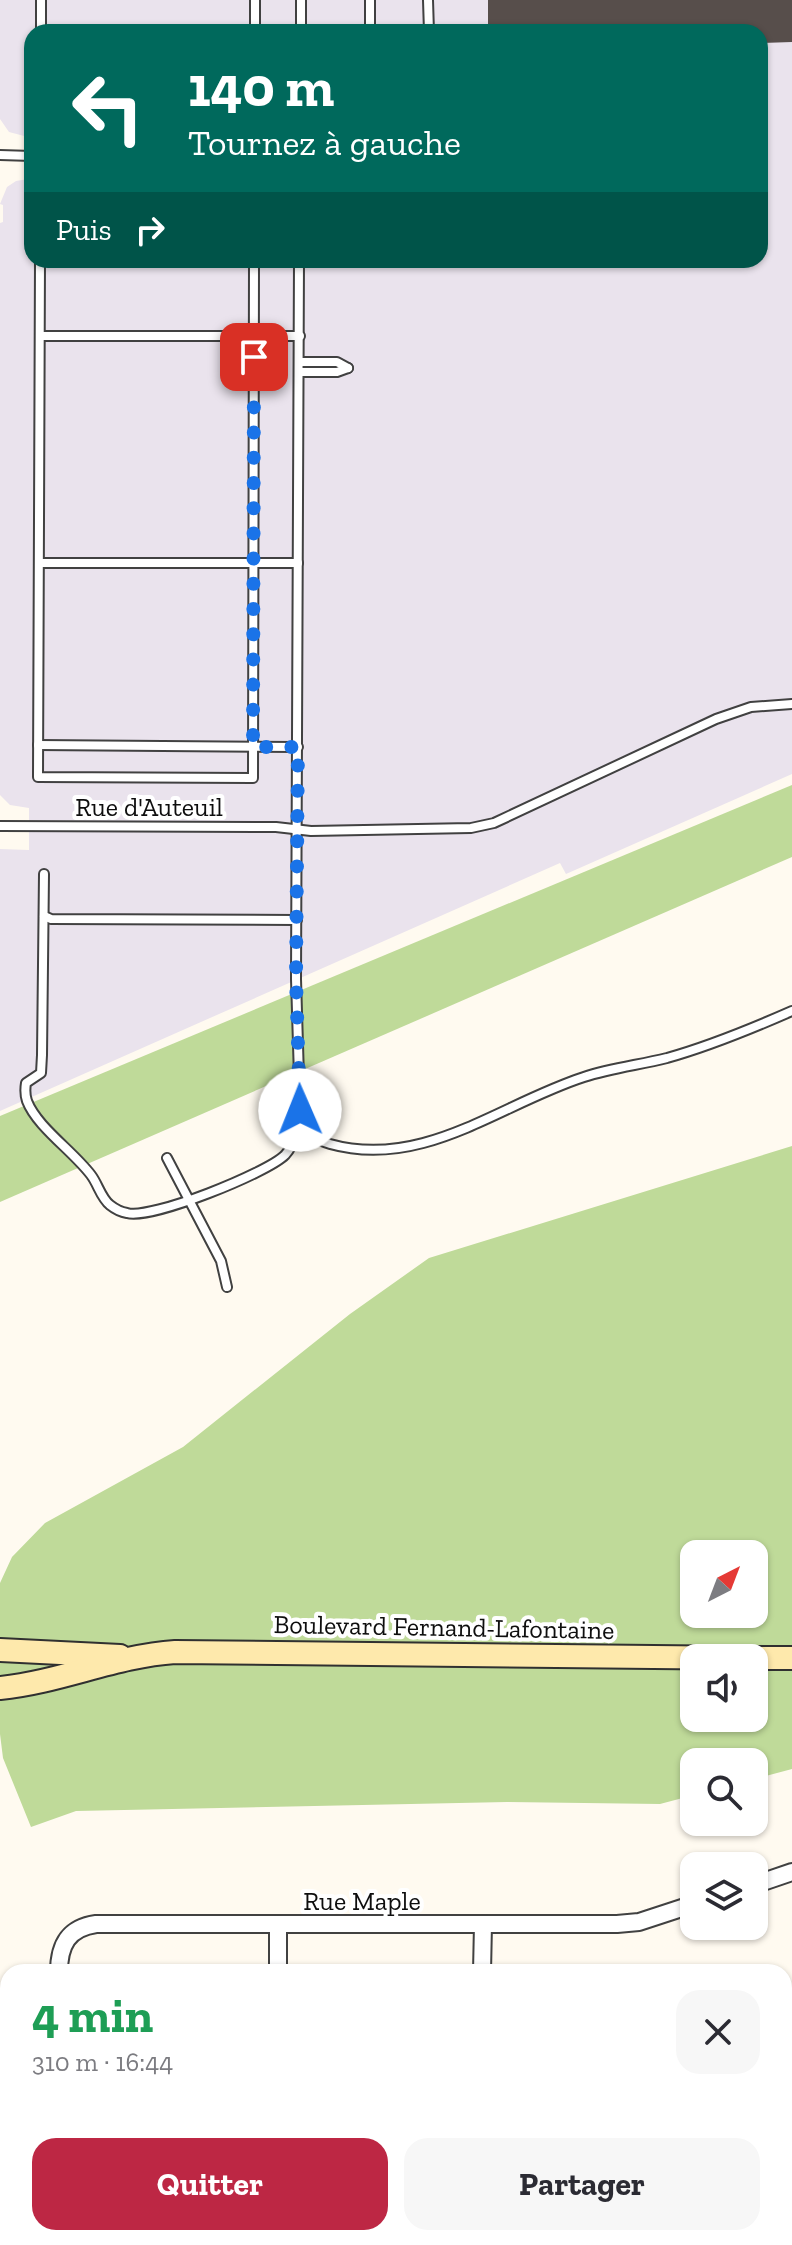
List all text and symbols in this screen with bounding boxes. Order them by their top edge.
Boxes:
text: 140 m [188,53,334,120]
icon: left [56,56,160,160]
text: Tournez à gauche [188,121,461,164]
icon: right [128,208,172,252]
text: Puis [56,212,112,248]
pin [220,323,288,391]
icon: arrive [232,335,276,379]
street label: Rue d'Auteuil [75,791,223,823]
position arrow [258,1068,342,1152]
north arrow [680,1540,768,1628]
map controls [680,1540,768,1940]
street label: Boulevard Fernand-Lafontaine [273,1608,615,1646]
button: sound [680,1644,768,1732]
button: search [680,1748,768,1836]
button: layers [680,1852,768,1940]
street label: Rue Maple [303,1885,421,1917]
text: 4 min [32,1987,153,2044]
button: close [676,1990,760,2074]
text: 310 m · 16:44 [32,2046,173,2078]
button: Quitter [32,2138,388,2230]
button: Partager [404,2138,760,2230]

